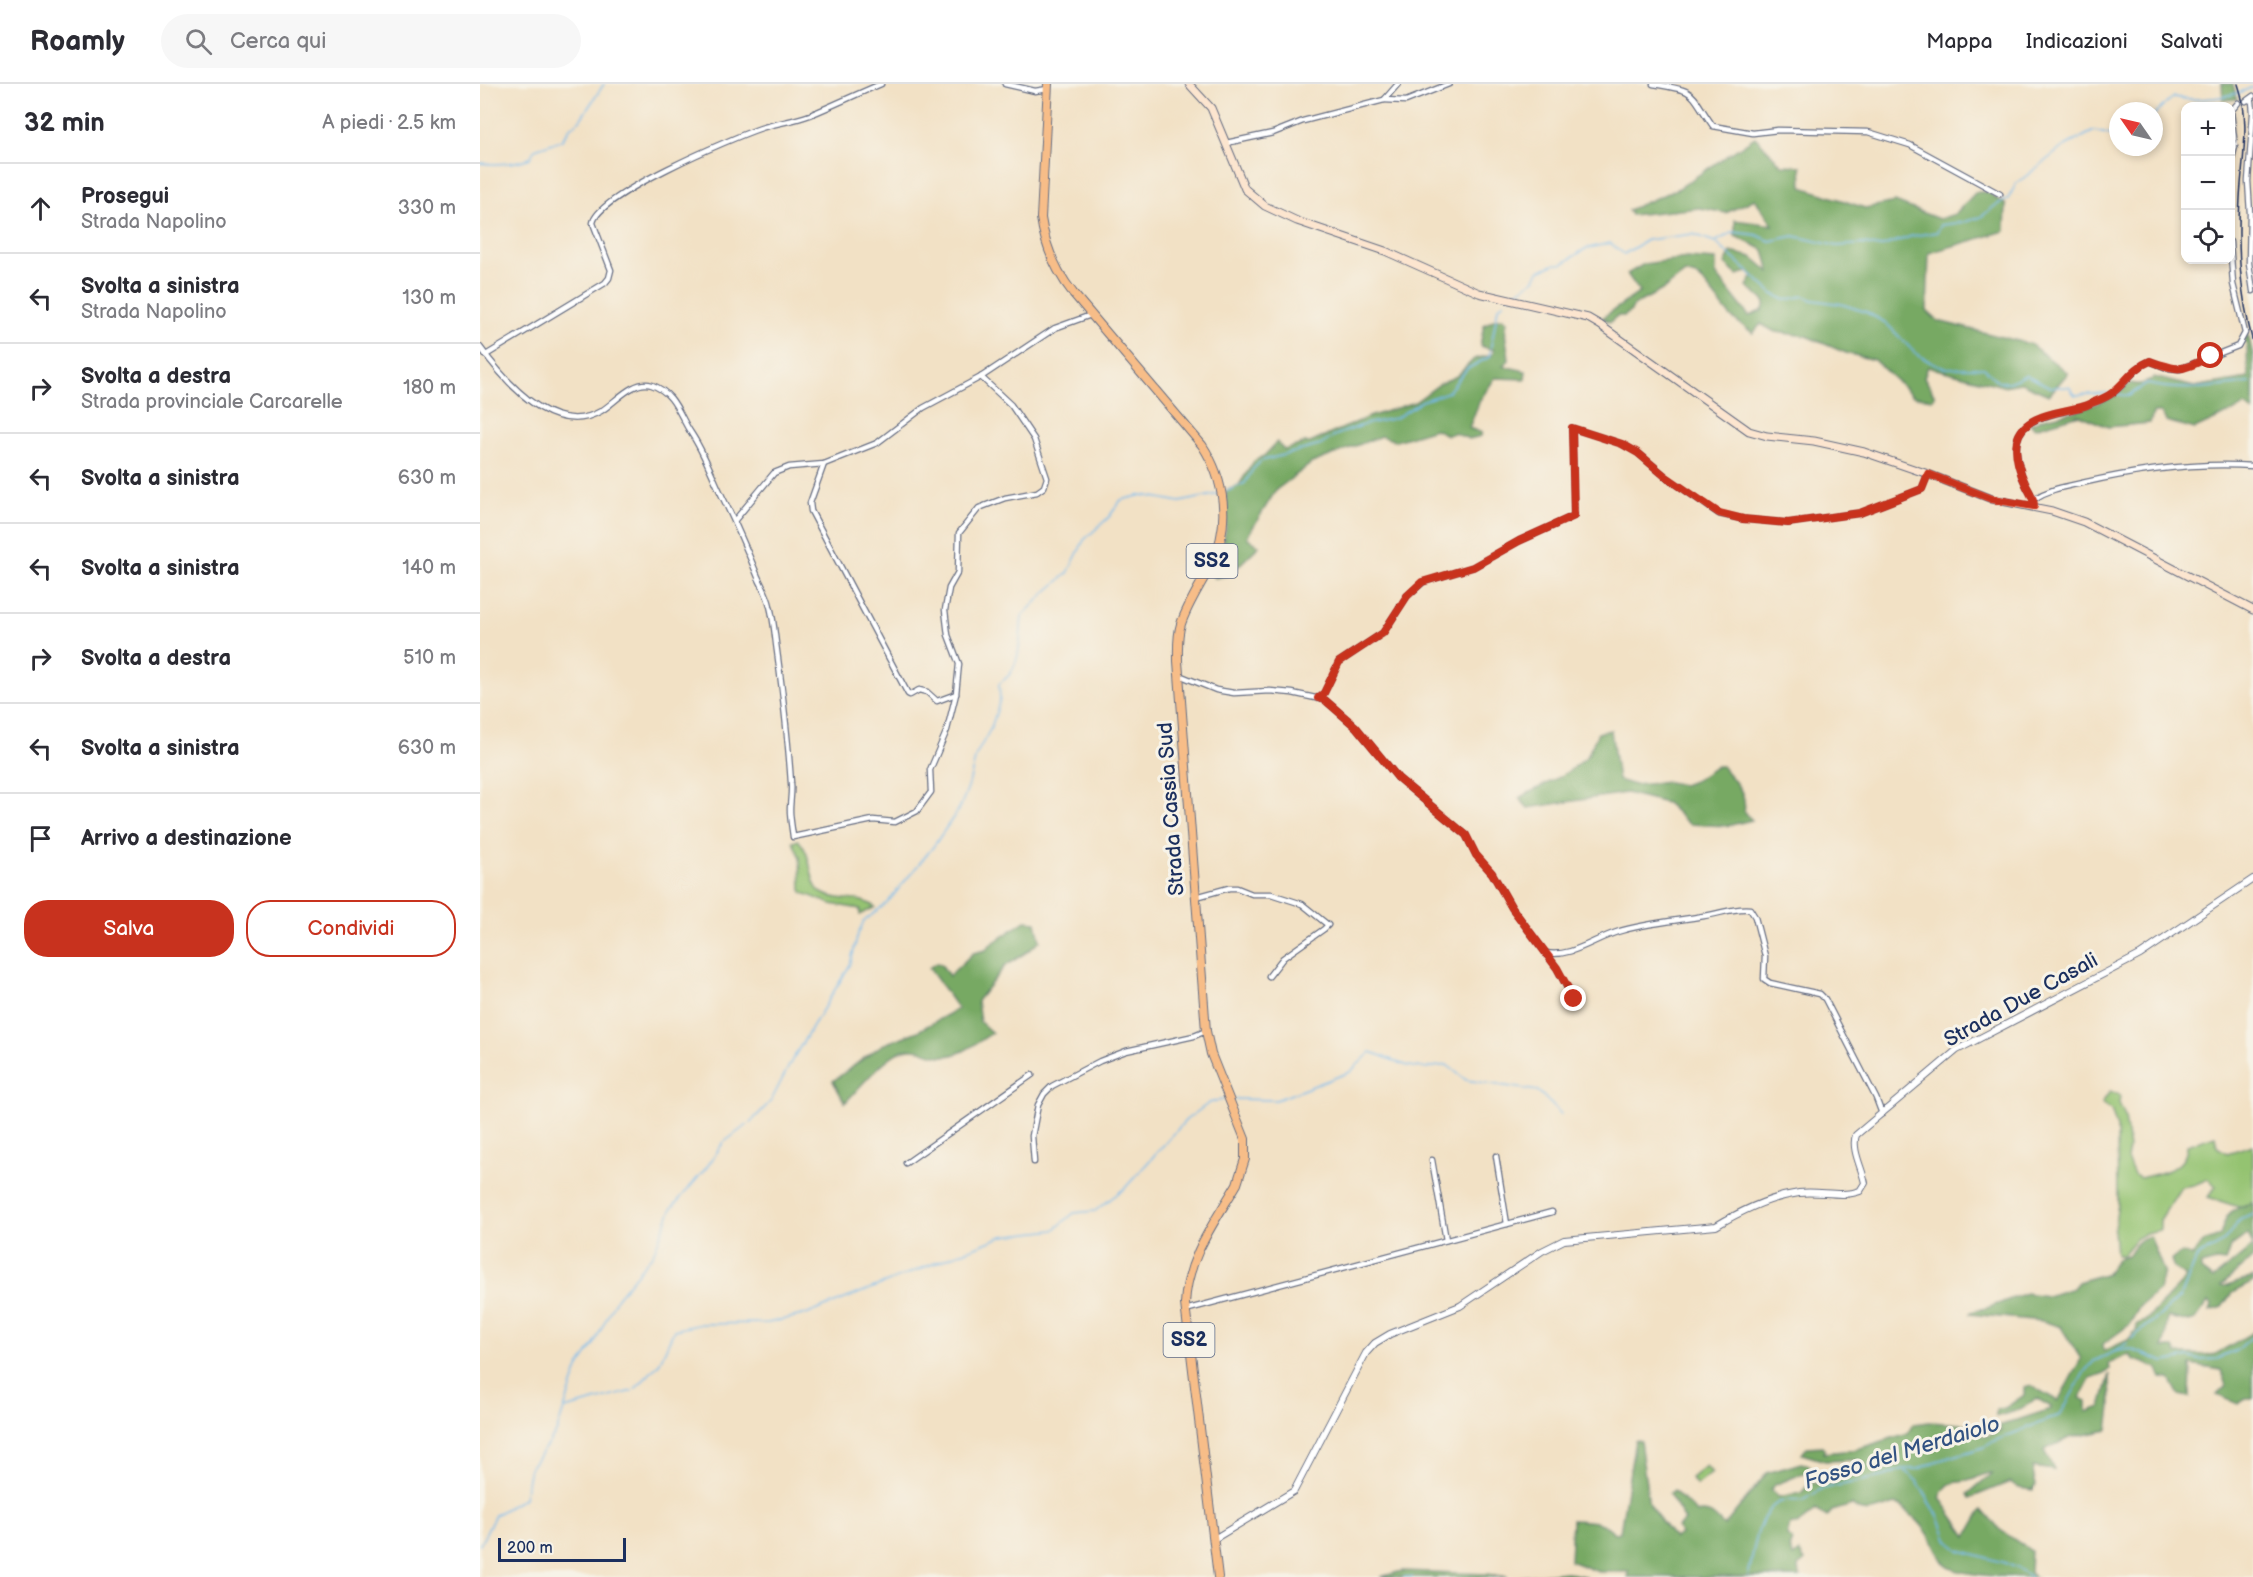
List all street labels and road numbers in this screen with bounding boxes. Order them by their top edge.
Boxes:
road number: SS2 [1186,544,1238,578]
street label: Strada Cassia Sud [1152,721,1190,897]
street label: Strada Due Casali [1940,947,2102,1053]
road number: SS2 [1164,1323,1214,1357]

